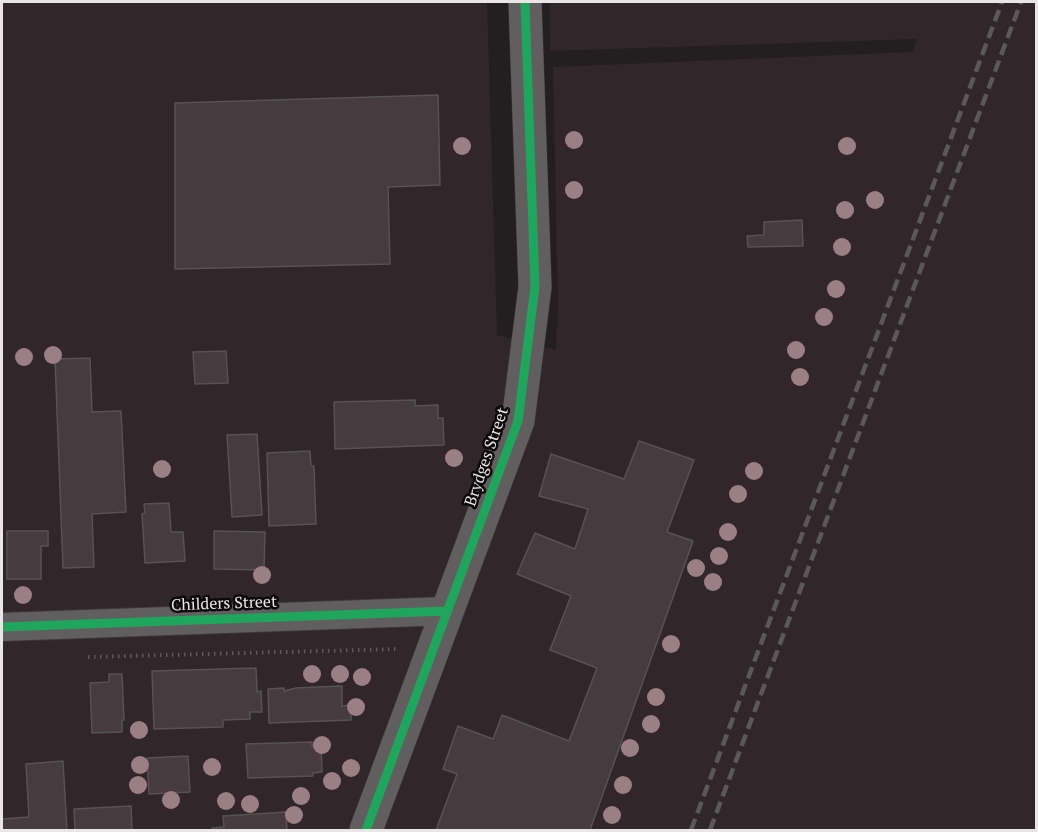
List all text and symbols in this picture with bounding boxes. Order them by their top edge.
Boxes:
street label: Brydges Street [461,405,513,509]
street label: Childers Street [171,593,277,615]

